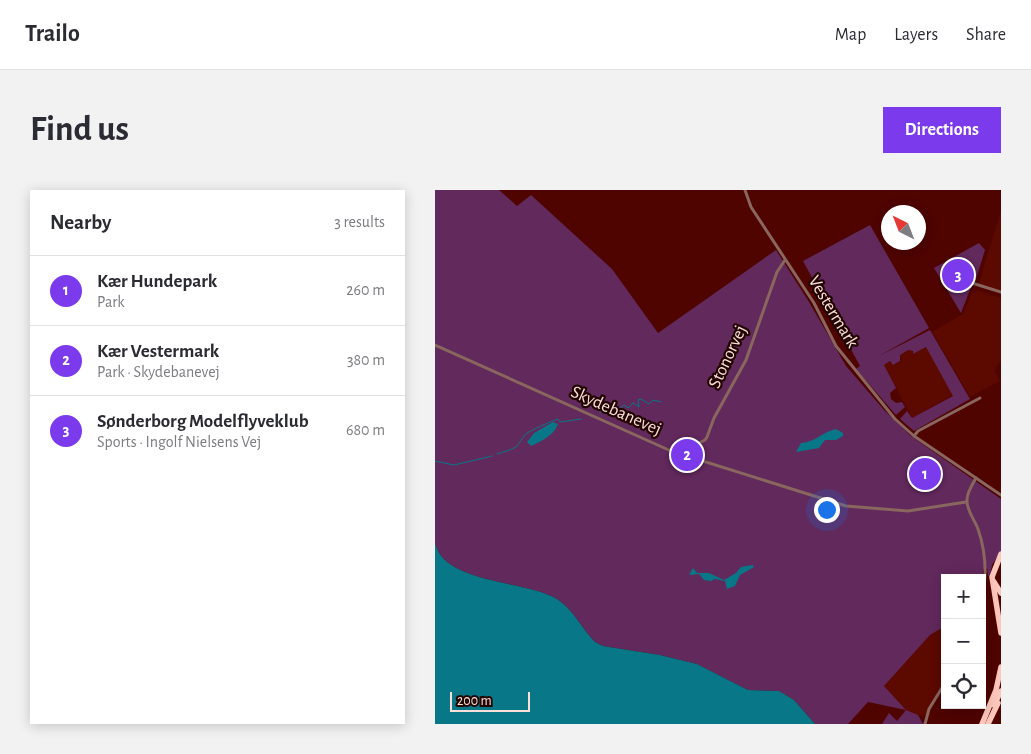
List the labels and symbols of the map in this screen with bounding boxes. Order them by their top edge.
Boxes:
north arrow [881,205,926,250]
pin: 3 [942,256,974,294]
street label: Vestermark [805,273,862,352]
street label: Stonorvej [706,323,750,391]
street label: Skydebanevej [568,383,664,439]
pin: 2 [671,436,703,474]
pin: 1 [909,455,941,493]
your location [814,497,840,523]
scale bar [450,689,530,712]

